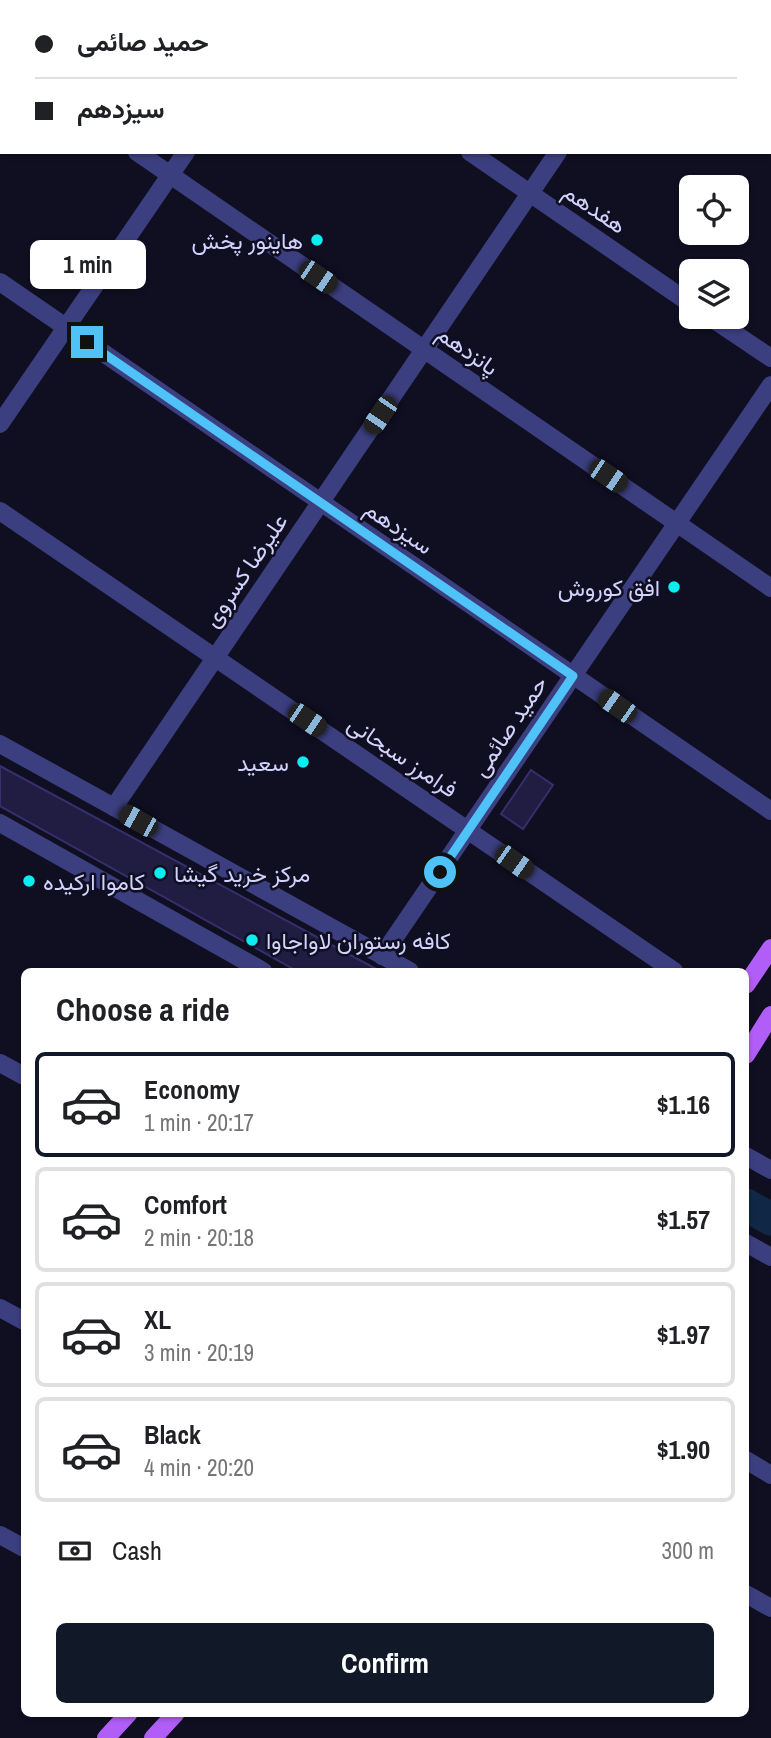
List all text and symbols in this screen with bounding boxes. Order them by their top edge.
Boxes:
text: حمید صائمی [77,24,209,59]
text: سیزدهم [77,91,164,126]
map controls [679,175,749,329]
button: locate [679,175,749,245]
street label: هفدهم [557,176,633,240]
place label: هاينور پخش [191,225,303,257]
marker: هاينور پخش [309,232,325,248]
callout: 1 min [29,240,145,290]
text: 1 min [63,249,113,280]
car [295,257,342,297]
button: layers [679,259,749,329]
street label: پانزدهم [431,318,505,383]
route end [71,326,103,358]
car [360,392,401,438]
car [585,456,632,496]
street label: سیزدهم [359,493,439,561]
street label: علیرضا کسروی [196,507,294,633]
place label: افق کوروش [558,572,660,603]
marker: افق کوروش [666,579,682,595]
street label: حمید صائمی [464,670,554,782]
car [594,685,641,727]
car [284,700,331,740]
street label: فرامرز سبحانی [342,708,464,804]
place label: سعید [237,747,289,778]
marker: سعید [295,754,311,770]
car [115,802,162,840]
car [491,841,538,883]
route start [424,856,456,888]
place label: مرکز خرید گیشا [174,858,310,889]
marker: مرکز خرید گیشا [152,865,168,881]
place label: کاموا ارکیده [43,866,145,897]
marker: کاموا ارکیده [21,873,37,889]
place label: کافه رستوران لاواجاوا [266,925,451,956]
marker: کافه رستوران لاواجاوا [244,932,260,948]
text: Choose a ride [56,988,230,1031]
text: Economy [144,1072,240,1107]
icon: car [60,1073,123,1136]
text: $1.16 [657,1087,710,1122]
text: 1 min · 20:17 [144,1107,254,1138]
text: Comfort [144,1187,227,1222]
icon: car [60,1188,123,1251]
text: $1.57 [657,1202,710,1237]
text: 2 min · 20:18 [144,1222,254,1253]
text: XL [144,1302,171,1337]
icon: car [60,1303,123,1366]
text: $1.97 [657,1317,710,1352]
text: 3 min · 20:19 [144,1337,254,1368]
text: Black [144,1417,201,1452]
icon: car [60,1418,123,1481]
text: $1.90 [657,1432,710,1467]
text: 4 min · 20:20 [144,1452,254,1483]
icon: cash [56,1532,94,1570]
text: Cash [112,1533,162,1568]
text: 300 m [662,1535,714,1566]
button: Confirm [56,1623,714,1703]

